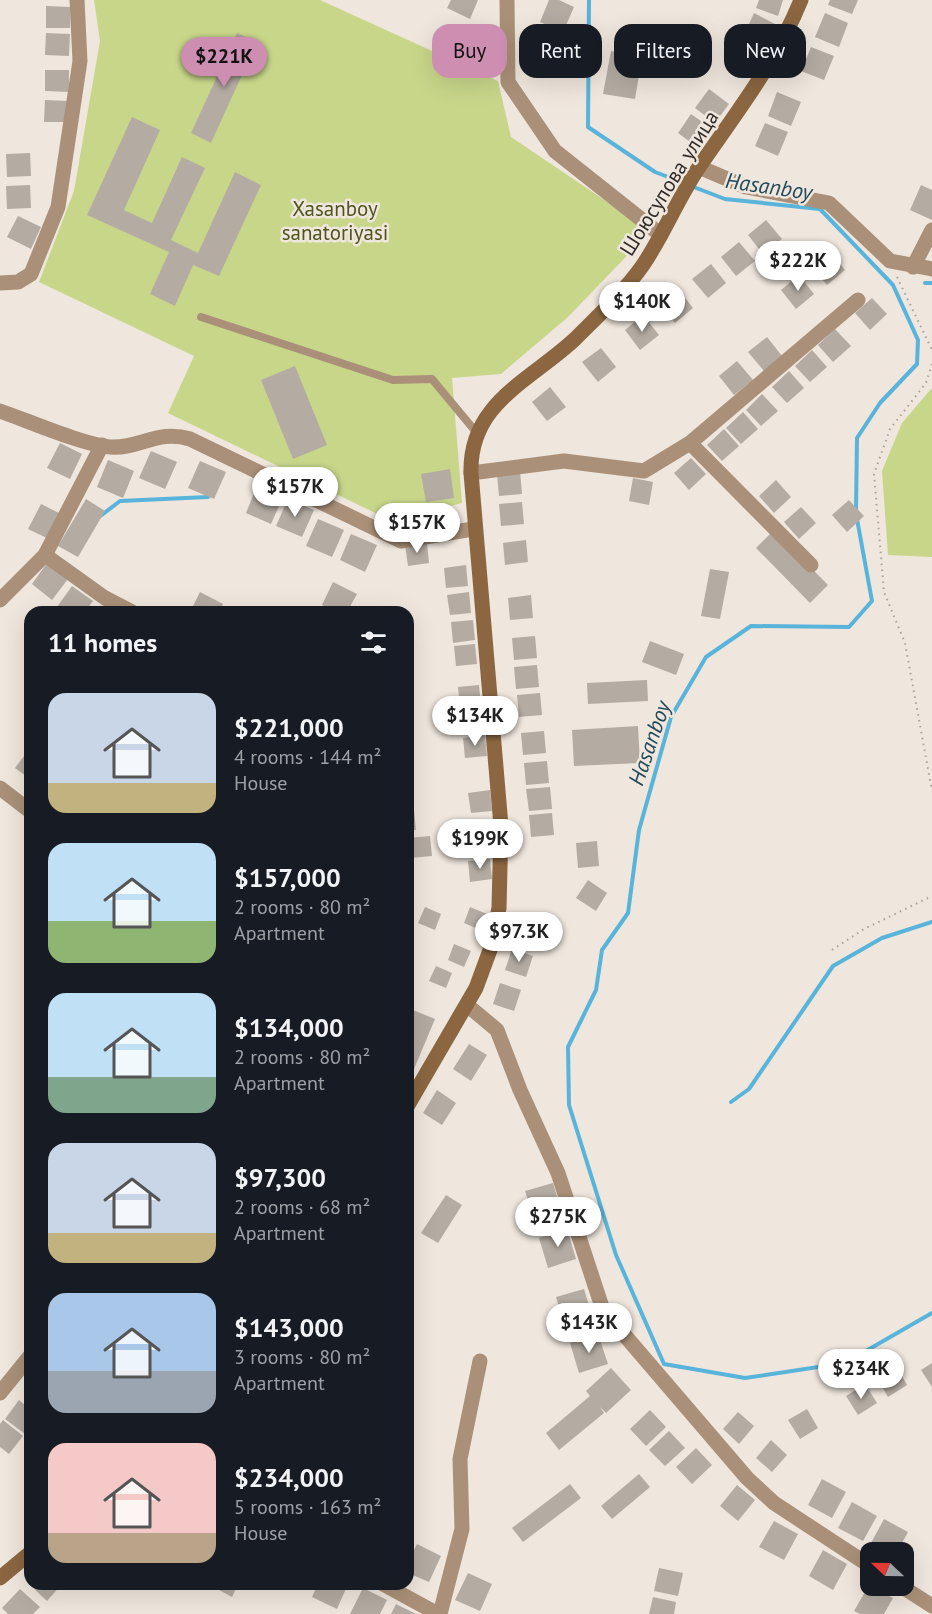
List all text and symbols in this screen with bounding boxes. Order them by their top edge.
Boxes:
chip: Buy [432,24,507,78]
chip: Rent [519,24,602,78]
chip: Filters [614,24,712,78]
chip: New [724,24,806,78]
pin: $221K [182,37,266,88]
text: $221K [195,43,253,69]
street label: Шоюсупова улица [614,105,724,261]
water label: Hasanboy [724,166,816,206]
park label: Xasanboy sanatoriyasi [282,195,388,246]
pin: $222K [756,241,840,292]
text: $222K [769,247,827,273]
pin: $140K [600,282,684,333]
text: $140K [613,288,671,314]
pin: $157K [253,467,337,518]
text: $157K [266,473,324,499]
pin: $157K [375,503,459,554]
text: $157K [388,509,446,535]
text: 11 homes [48,626,157,659]
icon: filters [357,626,390,659]
pin: $134K [433,696,517,747]
water label: Hasanboy [622,696,677,789]
text: $134K [446,702,504,728]
text: $221,000 [234,711,344,744]
icon: home [96,717,168,789]
text: 4 rooms · 144 m² [234,744,381,770]
text: House [234,770,288,796]
pin: $199K [438,819,522,870]
text: $199K [451,825,509,851]
text: $157,000 [234,861,341,894]
icon: home [96,867,168,939]
text: 2 rooms · 80 m² [234,894,370,920]
pin: $97.3K [470,912,568,963]
text: $97.3K [489,918,549,944]
text: Apartment [234,920,325,946]
text: $134,000 [234,1011,344,1044]
icon: home [96,1017,168,1089]
text: 2 rooms · 80 m² [234,1044,370,1070]
text: Apartment [234,1070,325,1096]
text: $97,300 [234,1161,326,1194]
icon: home [96,1167,168,1239]
text: 2 rooms · 68 m² [234,1194,370,1220]
pin: $275K [516,1197,600,1248]
text: $275K [529,1203,587,1229]
text: Apartment [234,1220,325,1246]
pin: $143K [547,1303,631,1354]
text: $143K [560,1309,618,1335]
text: $143,000 [234,1311,344,1344]
icon: home [96,1317,168,1389]
text: 3 rooms · 80 m² [234,1344,370,1370]
pin: $234K [819,1349,903,1400]
text: $234K [832,1355,890,1381]
text: Apartment [234,1370,325,1396]
text: $234,000 [234,1461,344,1494]
icon: home [96,1467,168,1539]
text: 5 rooms · 163 m² [234,1494,381,1520]
text: House [234,1520,288,1546]
north arrow [860,1542,914,1596]
map controls [860,1542,914,1596]

